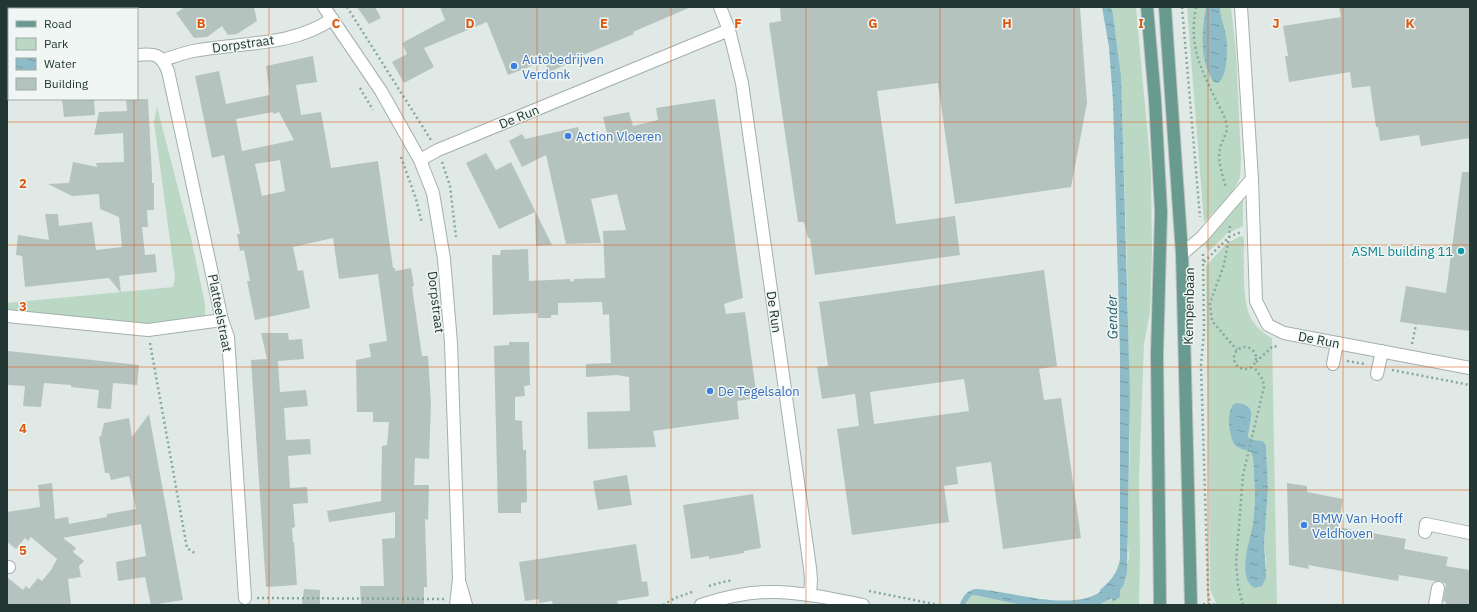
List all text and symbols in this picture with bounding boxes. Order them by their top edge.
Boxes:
legend [8,8,138,100]
text: B [197,15,206,32]
text: C [332,15,341,32]
text: D [465,15,475,32]
text: E [600,15,608,32]
text: F [734,15,742,32]
text: G [868,15,878,32]
text: H [1002,15,1012,32]
text: I [1138,15,1144,32]
text: J [1272,15,1280,32]
text: K [1405,15,1415,32]
text: Road [44,16,72,31]
street label: Dorpstraat [211,31,275,57]
text: Park [44,36,69,51]
place label: Autobedrijven Verdonk [522,51,604,83]
text: Water [44,56,77,71]
marker: Autobedrijven Verdonk [509,61,519,71]
text: Building [44,76,89,91]
street label: De Run [496,101,542,133]
place label: Action Vloeren [576,128,662,145]
marker: Action Vloeren [563,131,573,141]
text: 2 [19,175,27,192]
place label: ASML building 11 [1352,243,1453,260]
marker: ASML building 11 [1456,246,1466,256]
street label: Kempenbaan [1180,267,1198,345]
street label: Dorpstraat [424,270,448,334]
street label: Platteelstraat [204,273,236,353]
street label: De Run [763,290,785,334]
water label: Gender [1103,294,1121,340]
text: 3 [19,298,27,315]
street label: De Run [1297,328,1341,352]
place label: De Tegelsalon [718,383,800,400]
marker: De Tegelsalon [705,386,715,396]
text: 4 [19,420,27,437]
place label: BMW Van Hooff Veldhoven [1312,510,1403,542]
marker: BMW Van Hooff Veldhoven [1299,520,1309,530]
text: 5 [19,542,27,559]

